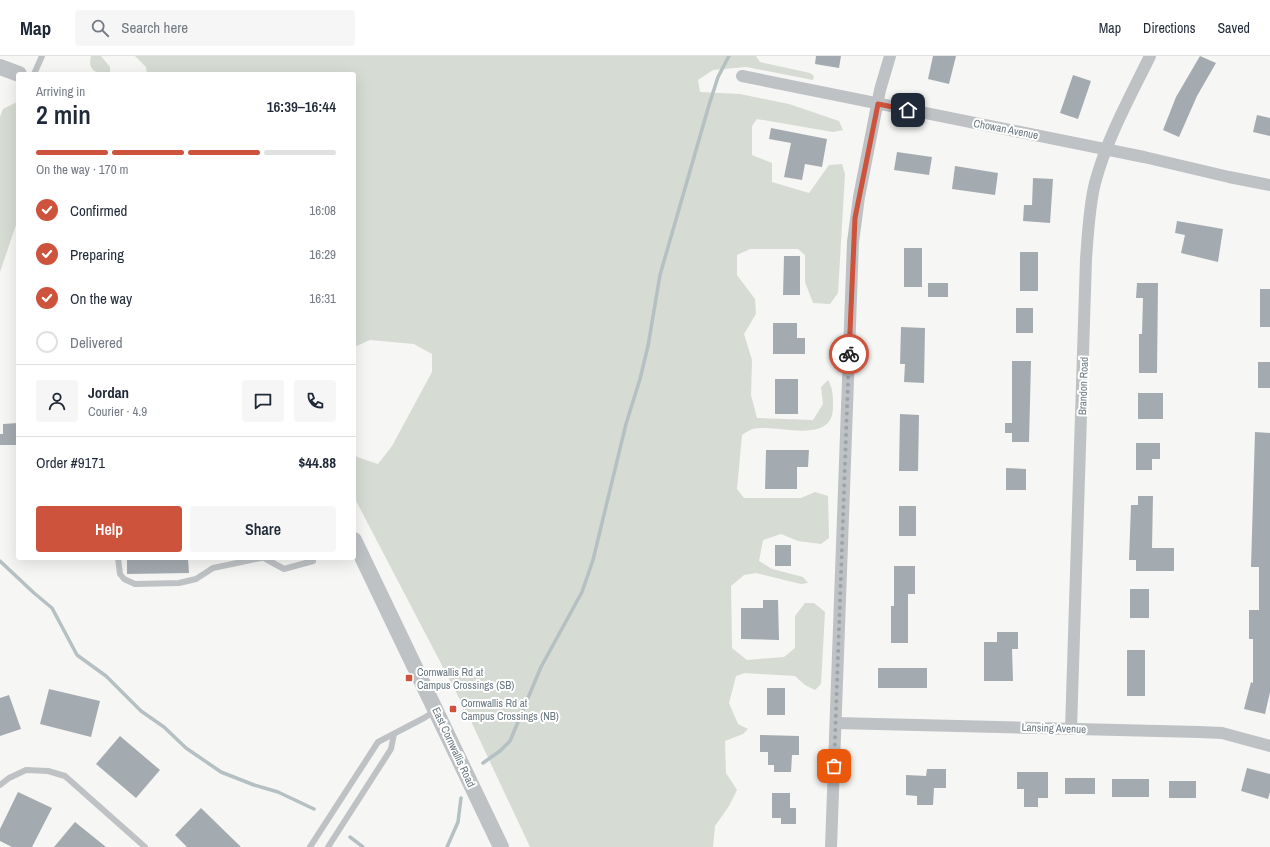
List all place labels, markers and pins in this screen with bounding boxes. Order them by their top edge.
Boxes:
pin [891,93,925,127]
place label: Cornwallis Rd at Campus Crossings (SB) [417,665,514,692]
marker: Cornwallis Rd at Campus Crossings (SB) [404,673,414,683]
place label: Cornwallis Rd at Campus Crossings (NB) [461,696,559,723]
marker: Cornwallis Rd at Campus Crossings (NB) [448,704,458,714]
pin [817,749,851,783]

